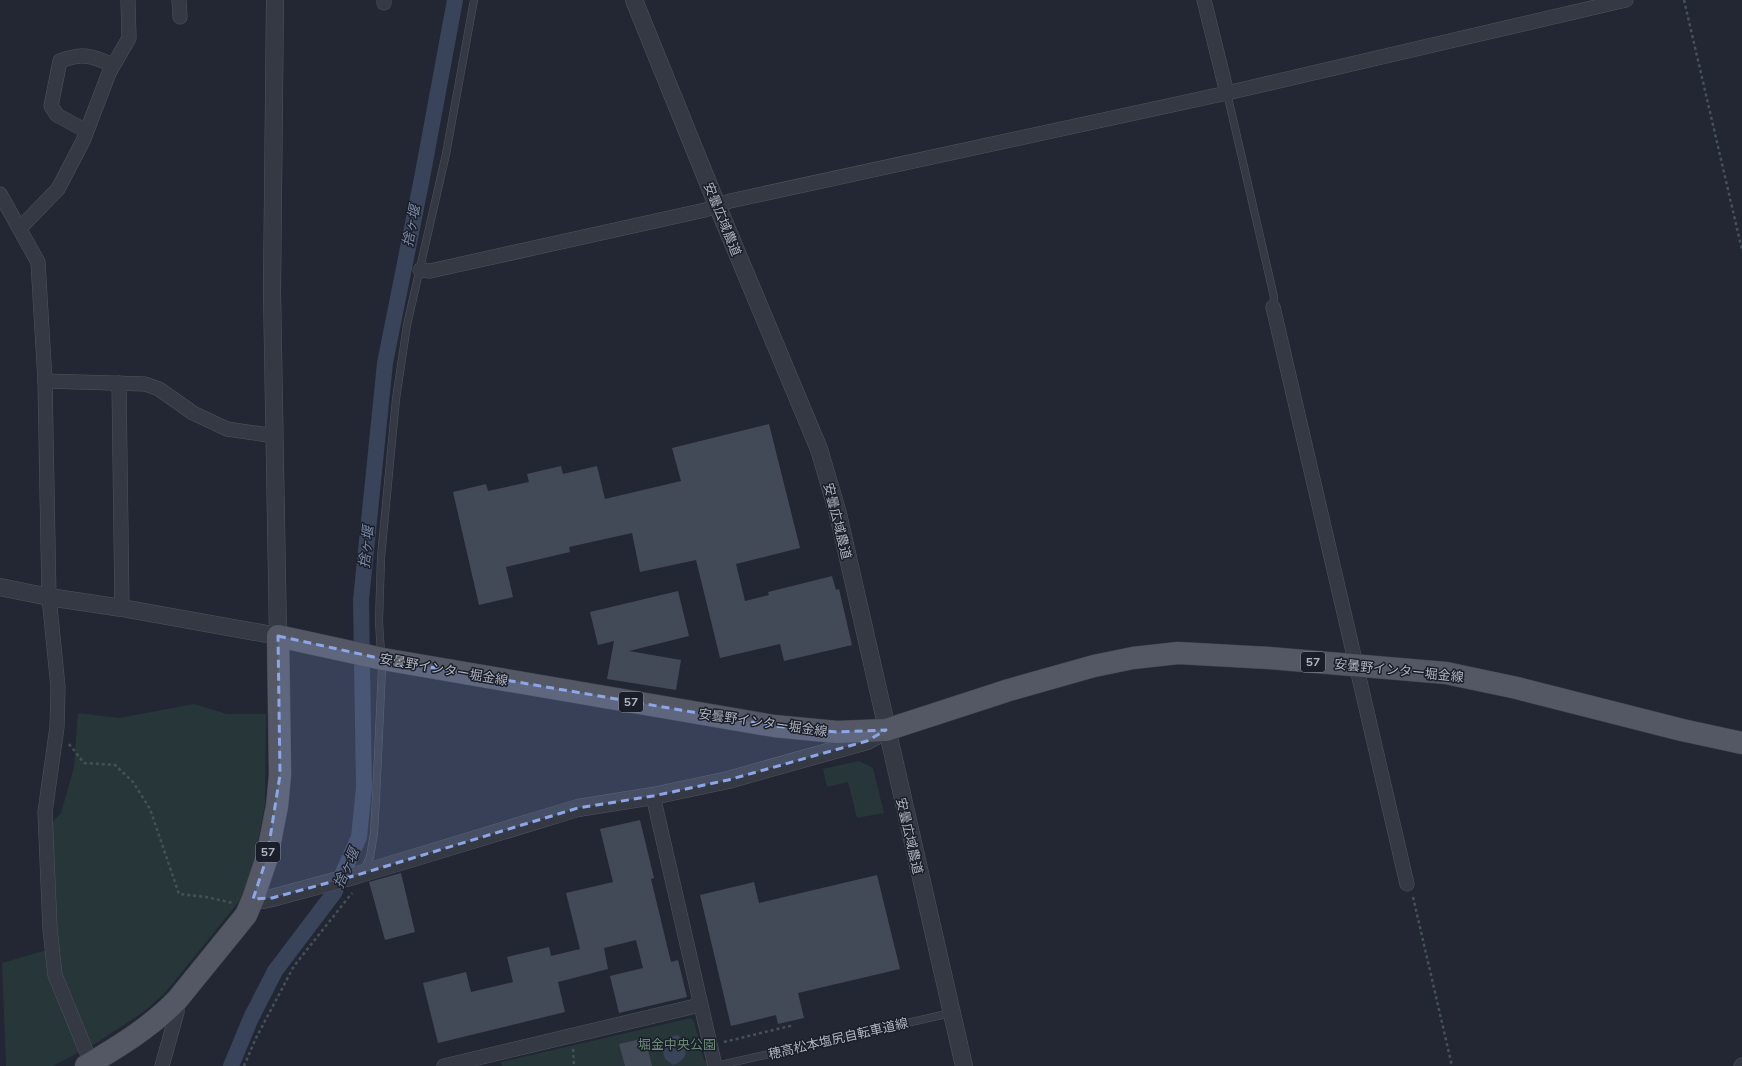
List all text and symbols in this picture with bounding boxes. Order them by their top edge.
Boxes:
street label: 安曇広域農道 [699,180,745,259]
water label: 捨ヶ堰 [398,201,425,249]
street label: 安曇広域農道 [819,481,855,561]
water label: 捨ヶ堰 [355,522,378,569]
street label: 安曇野インター堀金線 [378,650,509,690]
road number: 57 [1301,652,1325,672]
street label: 安曇野インター堀金線 [1333,655,1464,687]
road number: 57 [619,692,643,712]
street label: 安曇野インター堀金線 [697,705,828,741]
street label: 安曇広域農道 [891,796,927,876]
road number: 57 [256,842,280,862]
water label: 捨ヶ堰 [329,842,365,891]
street label: 穂高松本塩尻自転車道線 [767,1014,910,1064]
park label: 堀金中央公園 [638,1036,716,1054]

